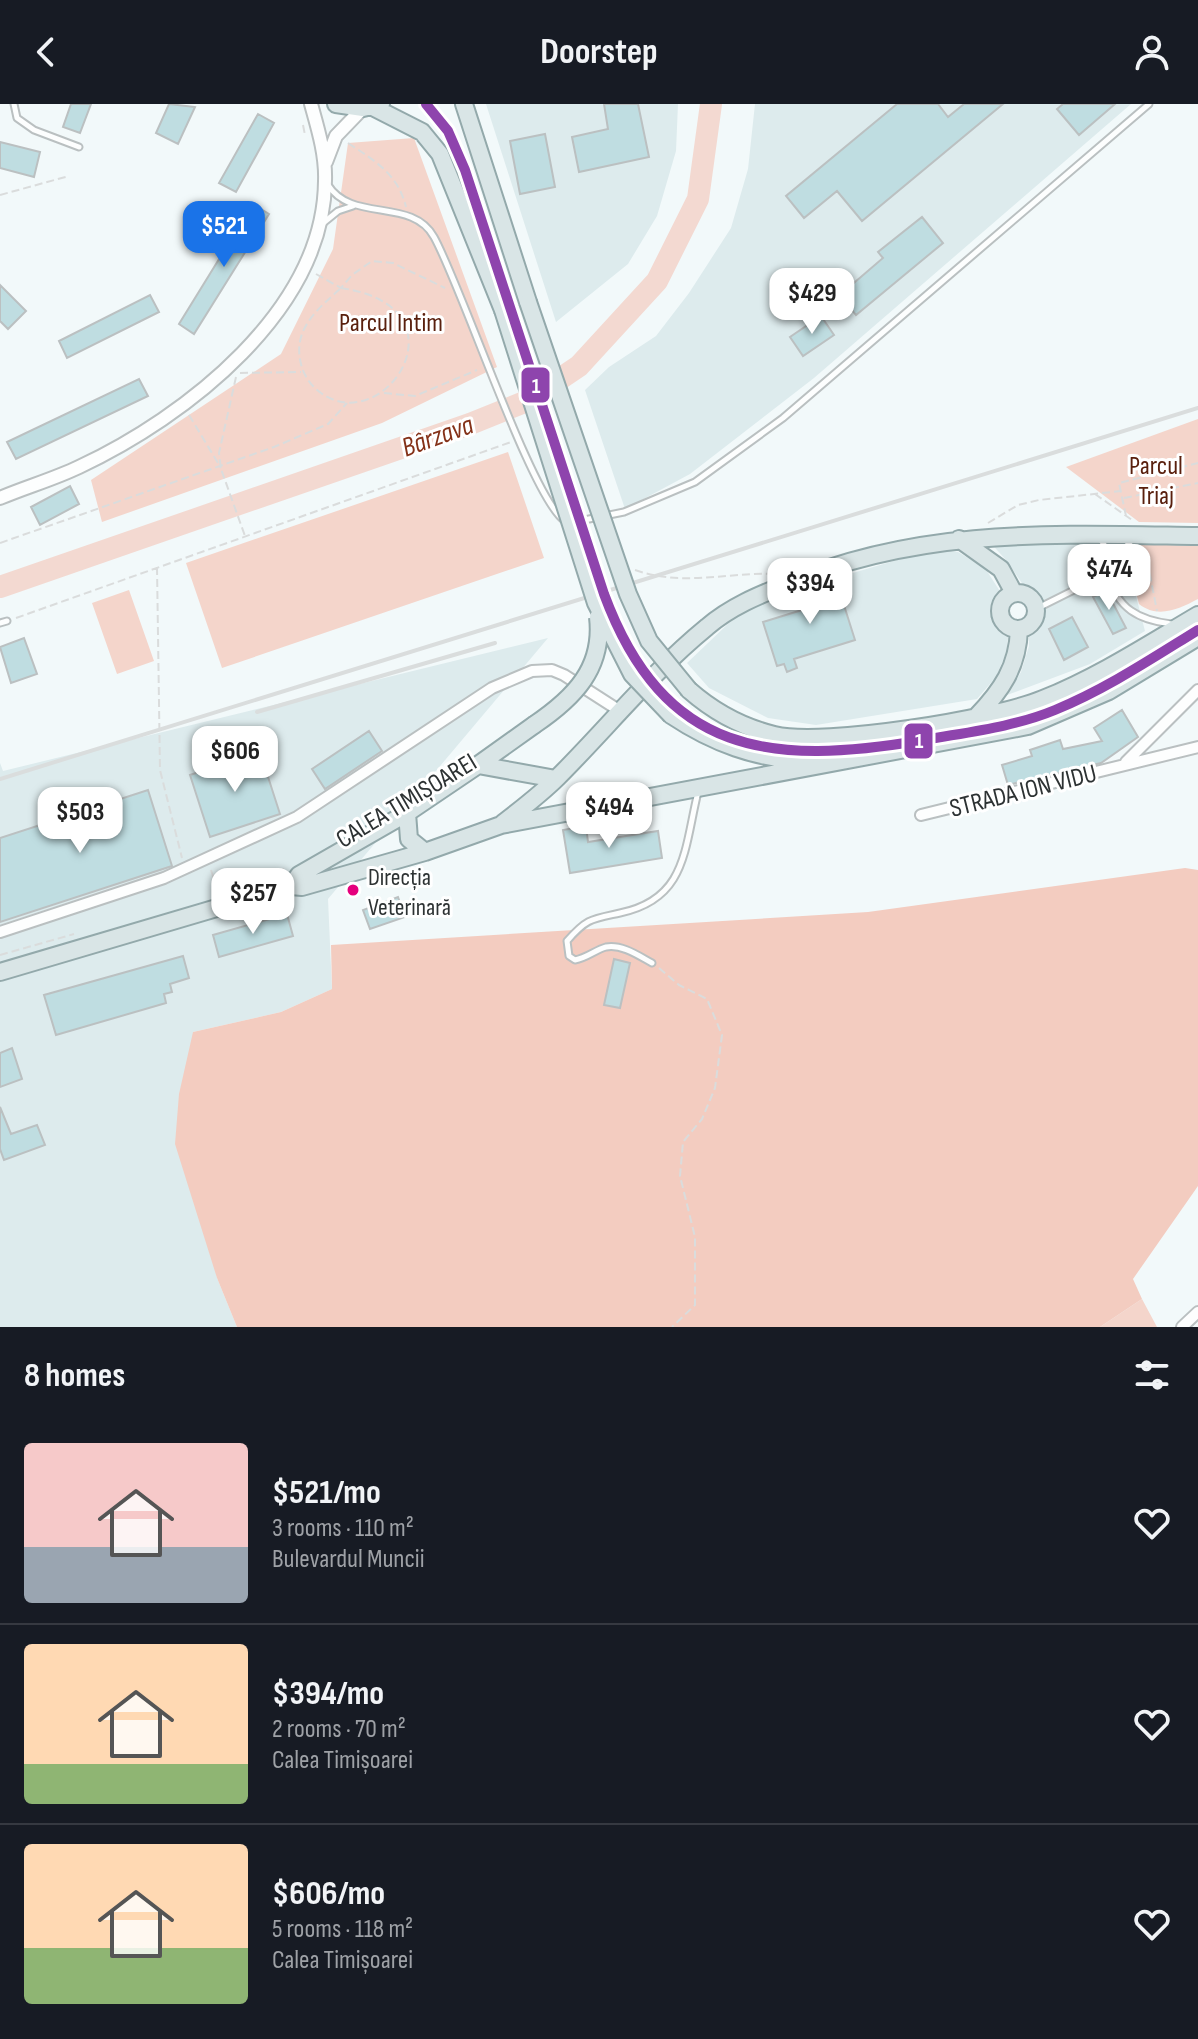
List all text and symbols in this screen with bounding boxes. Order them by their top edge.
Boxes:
icon: back [24,30,68,74]
icon: person [1130,30,1174,74]
text: Doorstep [540,31,658,74]
pin: $521 [177,201,271,269]
text: $521 [201,211,247,242]
pin: $429 [765,268,859,336]
text: $429 [787,278,837,309]
park label: Parcul Intim [339,308,443,339]
line badge: 1 [520,366,551,404]
text: 1 [532,373,541,400]
water label: Bârzava [397,408,479,465]
park label: Parcul Triaj [1129,451,1183,512]
pin: $474 [1062,544,1156,612]
text: $474 [1085,554,1133,585]
pin: $394 [763,558,857,626]
text: $394 [785,568,835,599]
line badge: 1 [903,722,934,760]
pin: $606 [188,726,282,794]
text: 1 [915,728,924,755]
text: $606 [210,736,260,767]
street label: CALEA TIMIȘOAREI [331,747,483,855]
street label: STRADA ION VIDU [947,758,1100,825]
pin: $494 [562,782,656,850]
pin: $503 [33,787,127,855]
text: $494 [584,792,634,823]
text: $503 [56,797,104,828]
place label: Direcția Veterinară [368,863,451,922]
pin: $257 [206,868,300,936]
text: $257 [229,878,277,909]
marker: Direcția Veterinară [345,882,361,898]
icon: filters [1130,1353,1174,1397]
text: 8 homes [24,1355,125,1396]
text: $521/mo [272,1472,381,1513]
icon: home [88,1475,184,1571]
icon: heart [1130,1501,1174,1545]
text: 3 rooms · 110 m² [272,1513,414,1544]
text: Bulevardul Muncii [272,1544,424,1575]
text: $394/mo [272,1673,384,1714]
icon: home [88,1676,184,1772]
icon: heart [1130,1702,1174,1746]
text: 2 rooms · 70 m² [272,1714,406,1745]
text: Calea Timișoarei [272,1745,413,1776]
text: $606/mo [272,1873,385,1914]
icon: home [88,1876,184,1972]
icon: heart [1130,1902,1174,1946]
text: 5 rooms · 118 m² [272,1914,413,1945]
text: Calea Timișoarei [272,1945,413,1976]

